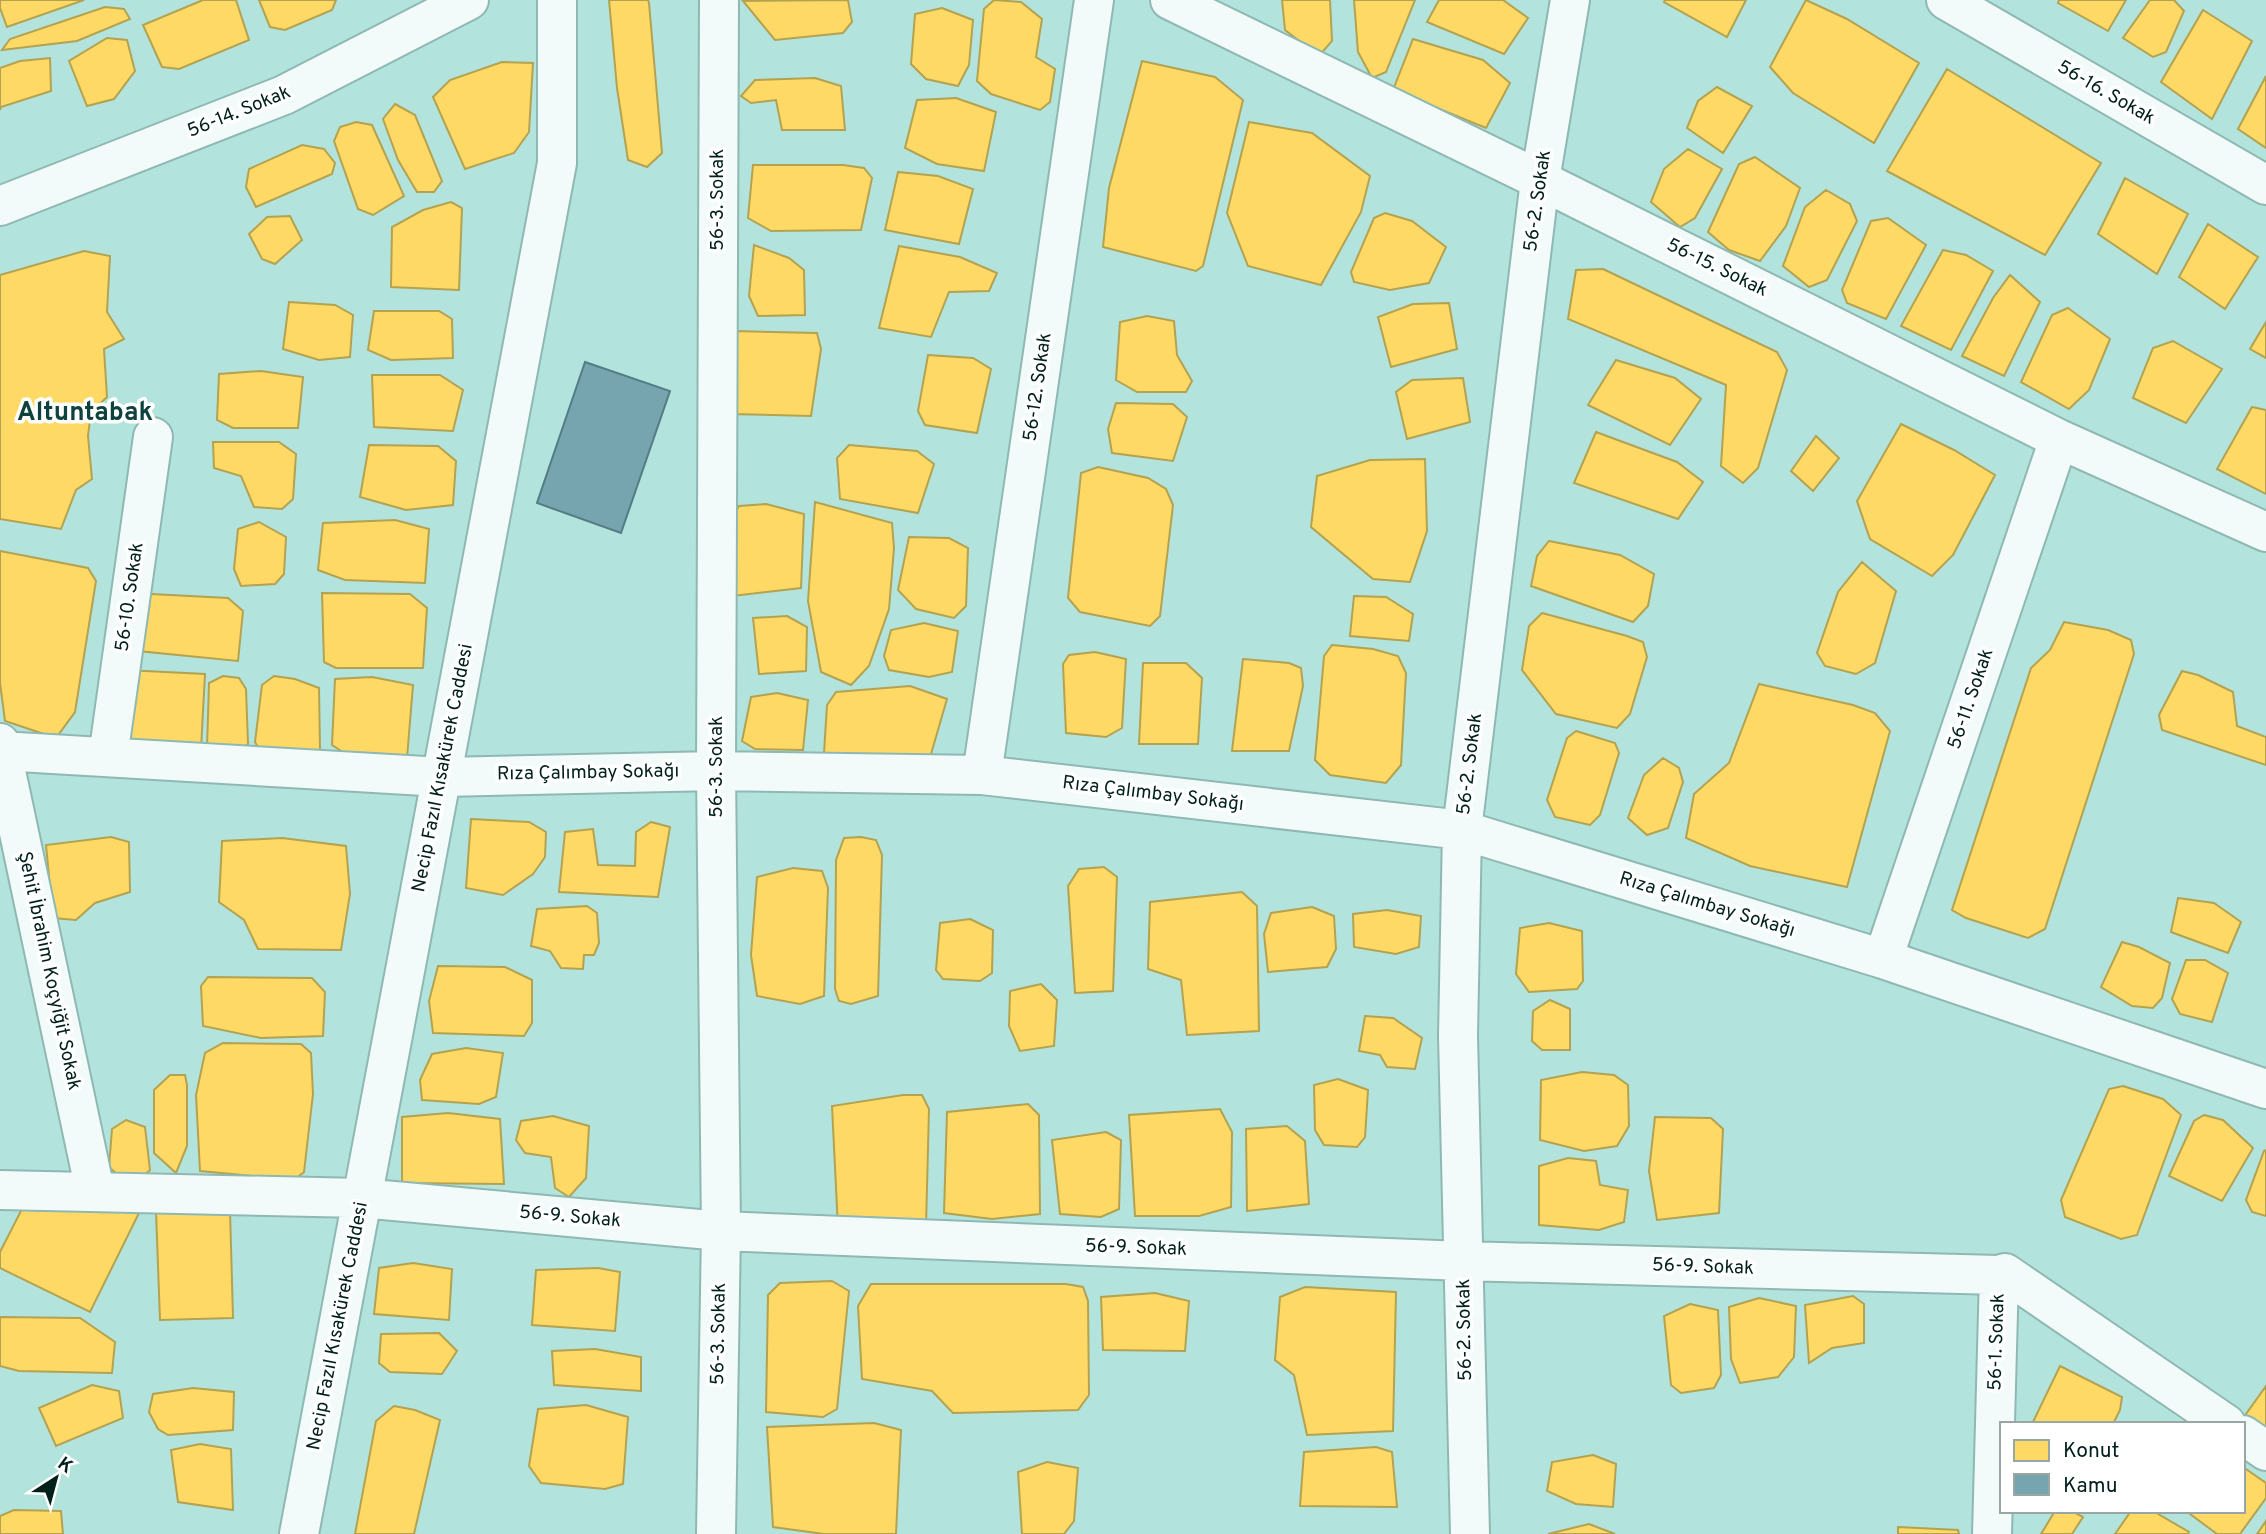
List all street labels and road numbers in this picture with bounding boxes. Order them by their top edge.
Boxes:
street label: 56-16. Sokak [2053,55,2159,131]
street label: 56-14. Sokak [184,80,294,144]
street label: 56-3. Sokak [706,149,730,251]
street label: 56-2. Sokak [1519,149,1557,253]
street label: 56-15. Sokak [1662,233,1772,303]
street label: 56-12. Sokak [1018,331,1058,443]
street label: 56-10. Sokak [110,541,150,653]
street label: Necip Fazıl Kısakürek Caddesi [407,642,479,894]
street label: 56-11. Sokak [1943,646,1999,752]
street label: 56-2. Sokak [1452,712,1488,816]
street label: 56-3. Sokak [705,716,729,818]
street label: Rıza Çalımbay Sokağı [497,759,679,787]
street label: Rıza Çalımbay Sokağı [1061,771,1245,817]
street label: Şehit İbrahim Koçyiğit Sokak [12,849,87,1093]
street label: Rıza Çalımbay Sokağı [1616,867,1798,943]
street label: Necip Fazıl Kısakürek Caddesi [302,1200,374,1452]
street label: 56-9. Sokak [518,1201,622,1233]
street label: 56-9. Sokak [1085,1234,1187,1262]
street label: 56-9. Sokak [1652,1253,1754,1281]
street label: 56-2. Sokak [1452,1279,1478,1381]
street label: 56-3. Sokak [706,1283,732,1385]
street label: 56-1. Sokak [1983,1293,2011,1391]

